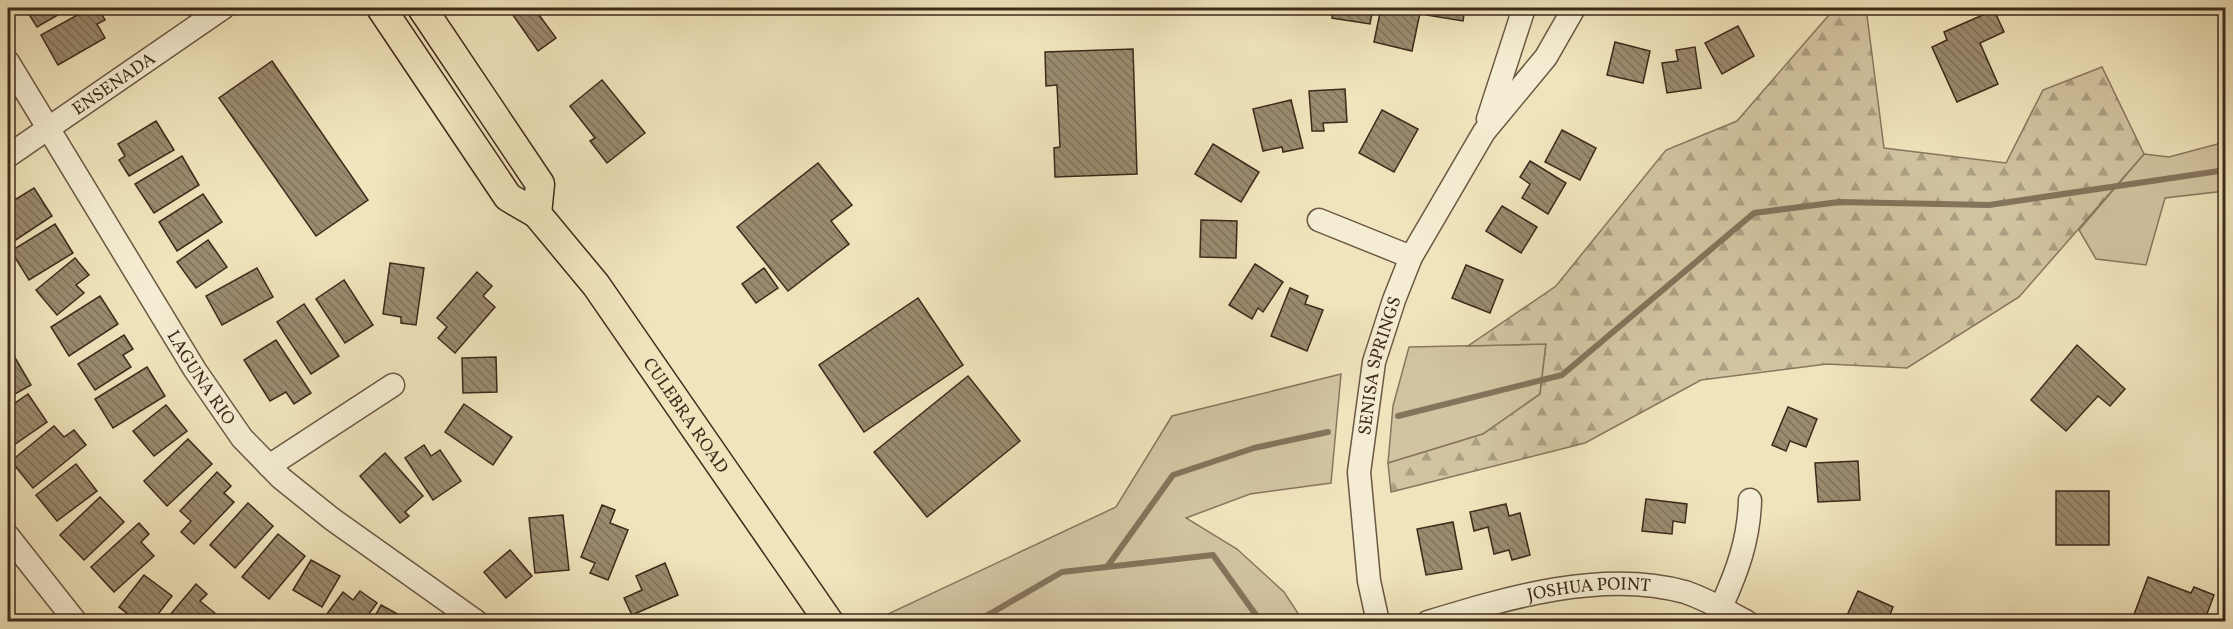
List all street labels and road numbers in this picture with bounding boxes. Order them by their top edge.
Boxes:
street label: ENSENADA [68,47,161,122]
street label: SENISA SPRINGS [1353,293,1408,437]
street label: LAGUNA RIO [160,326,241,431]
street label: CULEBRA ROAD [636,353,734,479]
street label: JOSHUA POINT [1525,573,1652,609]

